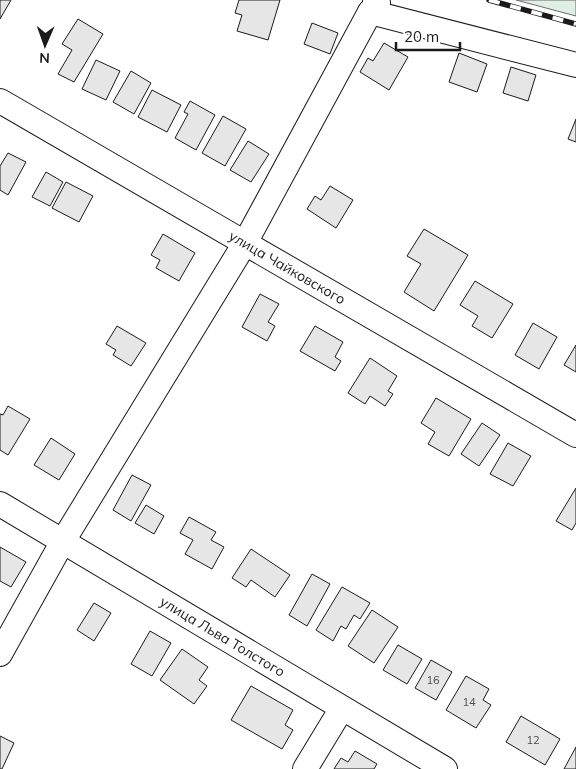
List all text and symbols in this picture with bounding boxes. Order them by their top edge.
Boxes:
north arrow [20,20,70,70]
scale bar [396,20,460,52]
text: 20 m [404,27,439,46]
text: N [39,49,50,67]
street label: улица Чайковского [226,227,349,308]
street label: улица Льва Толстого [157,592,288,681]
house number: 16 [426,673,440,687]
house number: 14 [462,695,476,709]
house number: 12 [526,733,540,747]

